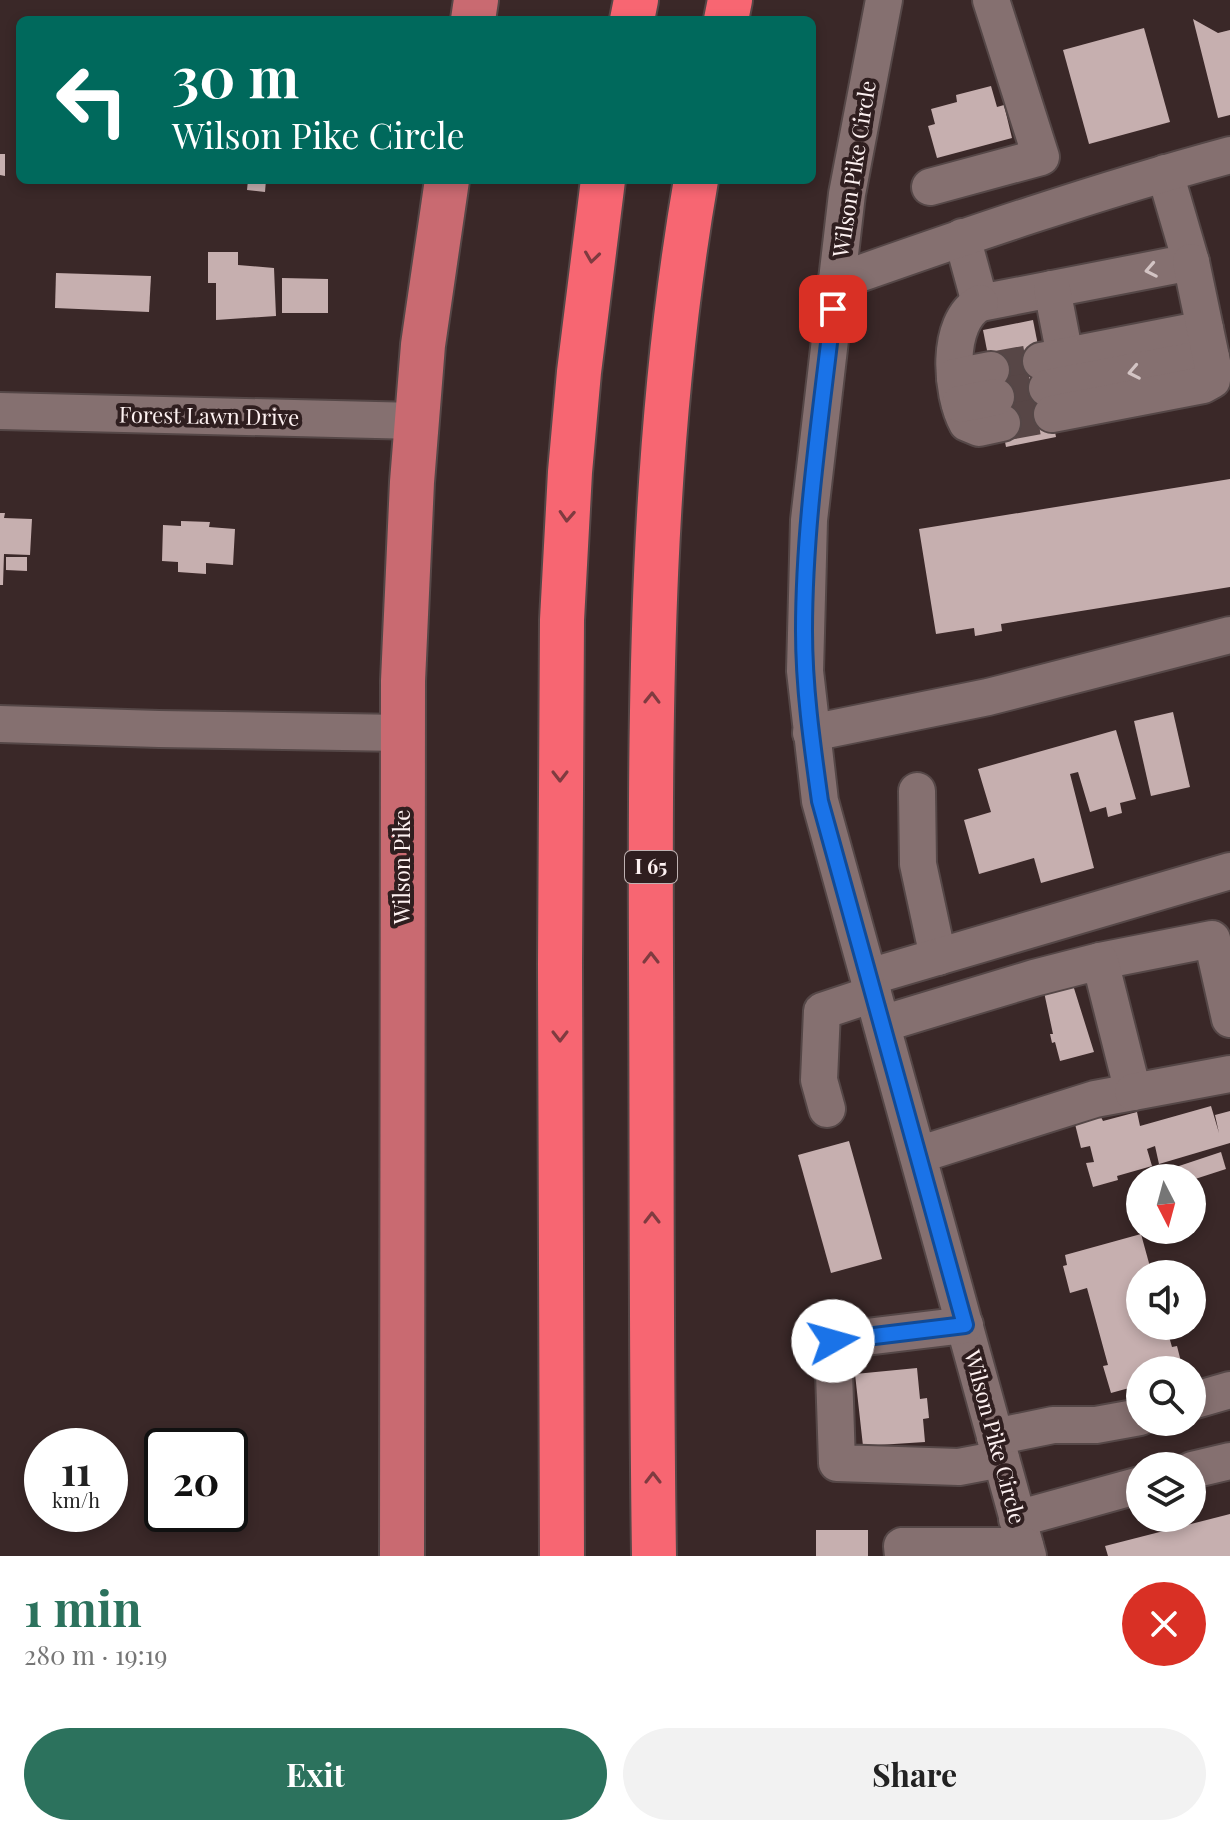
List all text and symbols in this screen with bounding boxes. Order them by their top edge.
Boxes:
text: 30 m [172,38,299,113]
icon: left [40,48,144,152]
street label: Wilson Pike Circle [824,78,882,261]
text: Wilson Pike Circle [172,110,465,158]
one-way arrow [584,250,601,264]
one-way arrow [1144,261,1158,278]
pin [799,275,867,343]
icon: arrive [811,287,855,331]
one-way arrow [1127,362,1141,379]
street label: Forest Lawn Drive [119,398,299,432]
one-way arrow [559,510,576,523]
one-way arrow [643,691,660,704]
one-way arrow [551,770,569,783]
street label: Wilson Pike [386,810,416,925]
road number: I 65 [625,851,677,883]
one-way arrow [642,951,660,964]
one-way arrow [551,1030,569,1043]
north arrow [1126,1164,1206,1244]
map controls [1126,1164,1206,1532]
one-way arrow [643,1211,661,1224]
button: sound [1126,1260,1206,1340]
position arrow [791,1299,875,1383]
street label: Wilson Pike Circle [958,1346,1034,1527]
button: search [1126,1356,1206,1436]
speed limit sign: 20 [144,1428,248,1532]
text: 11 [61,1443,91,1496]
button: layers [1126,1452,1206,1532]
one-way arrow [644,1471,662,1484]
text: km/h [52,1486,100,1513]
text: 1 min [24,1575,142,1639]
button: close [1122,1582,1206,1666]
text: 280 m · 19:19 [24,1637,168,1672]
button: Exit [24,1728,607,1820]
button: Share [623,1728,1206,1820]

